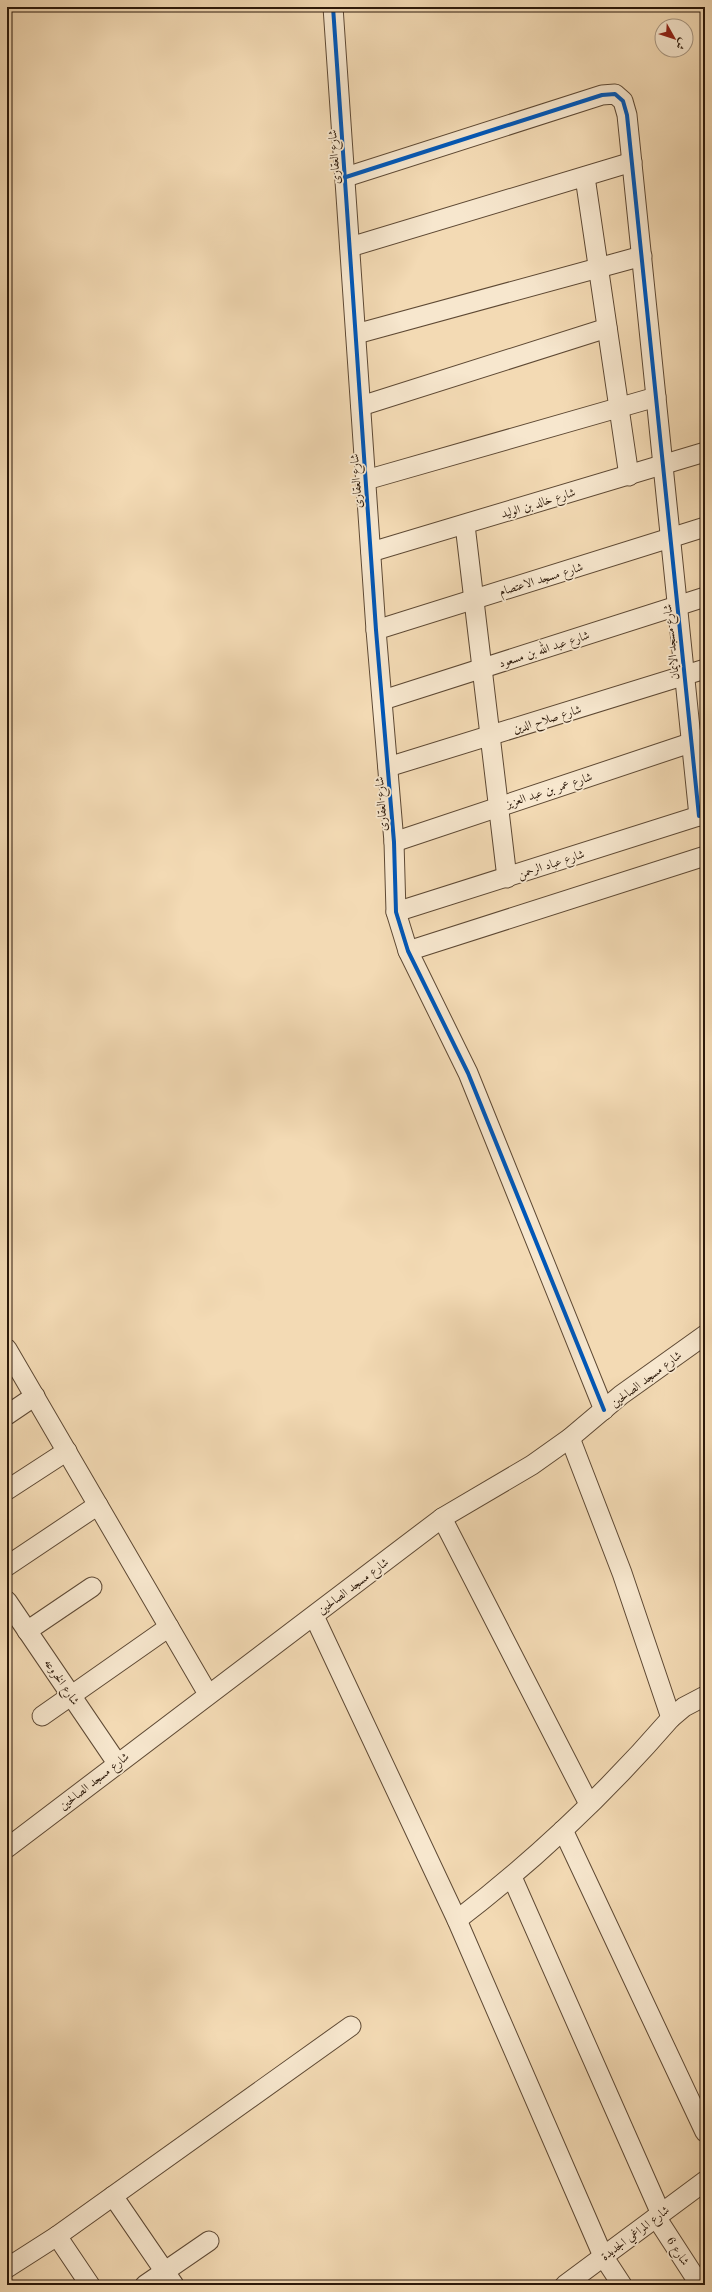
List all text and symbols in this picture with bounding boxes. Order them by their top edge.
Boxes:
north arrow [654,18,694,58]
text: ش [673,36,688,51]
street label: شارع العقارى [327,129,347,185]
street label: شارع العقارى [349,453,369,509]
street label: شارع خالد بن الوليد [500,487,578,525]
street label: شارع مسجد الاعتصام [498,561,586,602]
street label: شارع مسجد الايمان [662,603,686,680]
street label: شارع عبد الله بن مسعود [496,625,592,674]
street label: شارع صلاح الدين [512,704,584,740]
street label: شارع عمر بن عبد العزيز [503,771,595,815]
street label: شارع العقارى [374,776,394,832]
street label: شارع عباد الرحمن [517,848,587,885]
street label: شارع مسجد الصالحين [609,1349,687,1413]
street label: شارع مسجد الصالحين [316,1556,394,1620]
street label: شارع الخروعه [38,1657,81,1710]
street label: شارع مسجد الصالحين [57,1751,134,1816]
street label: شارع المراغي الجديدة [599,2204,675,2266]
street label: شارع 6 [660,2235,691,2270]

